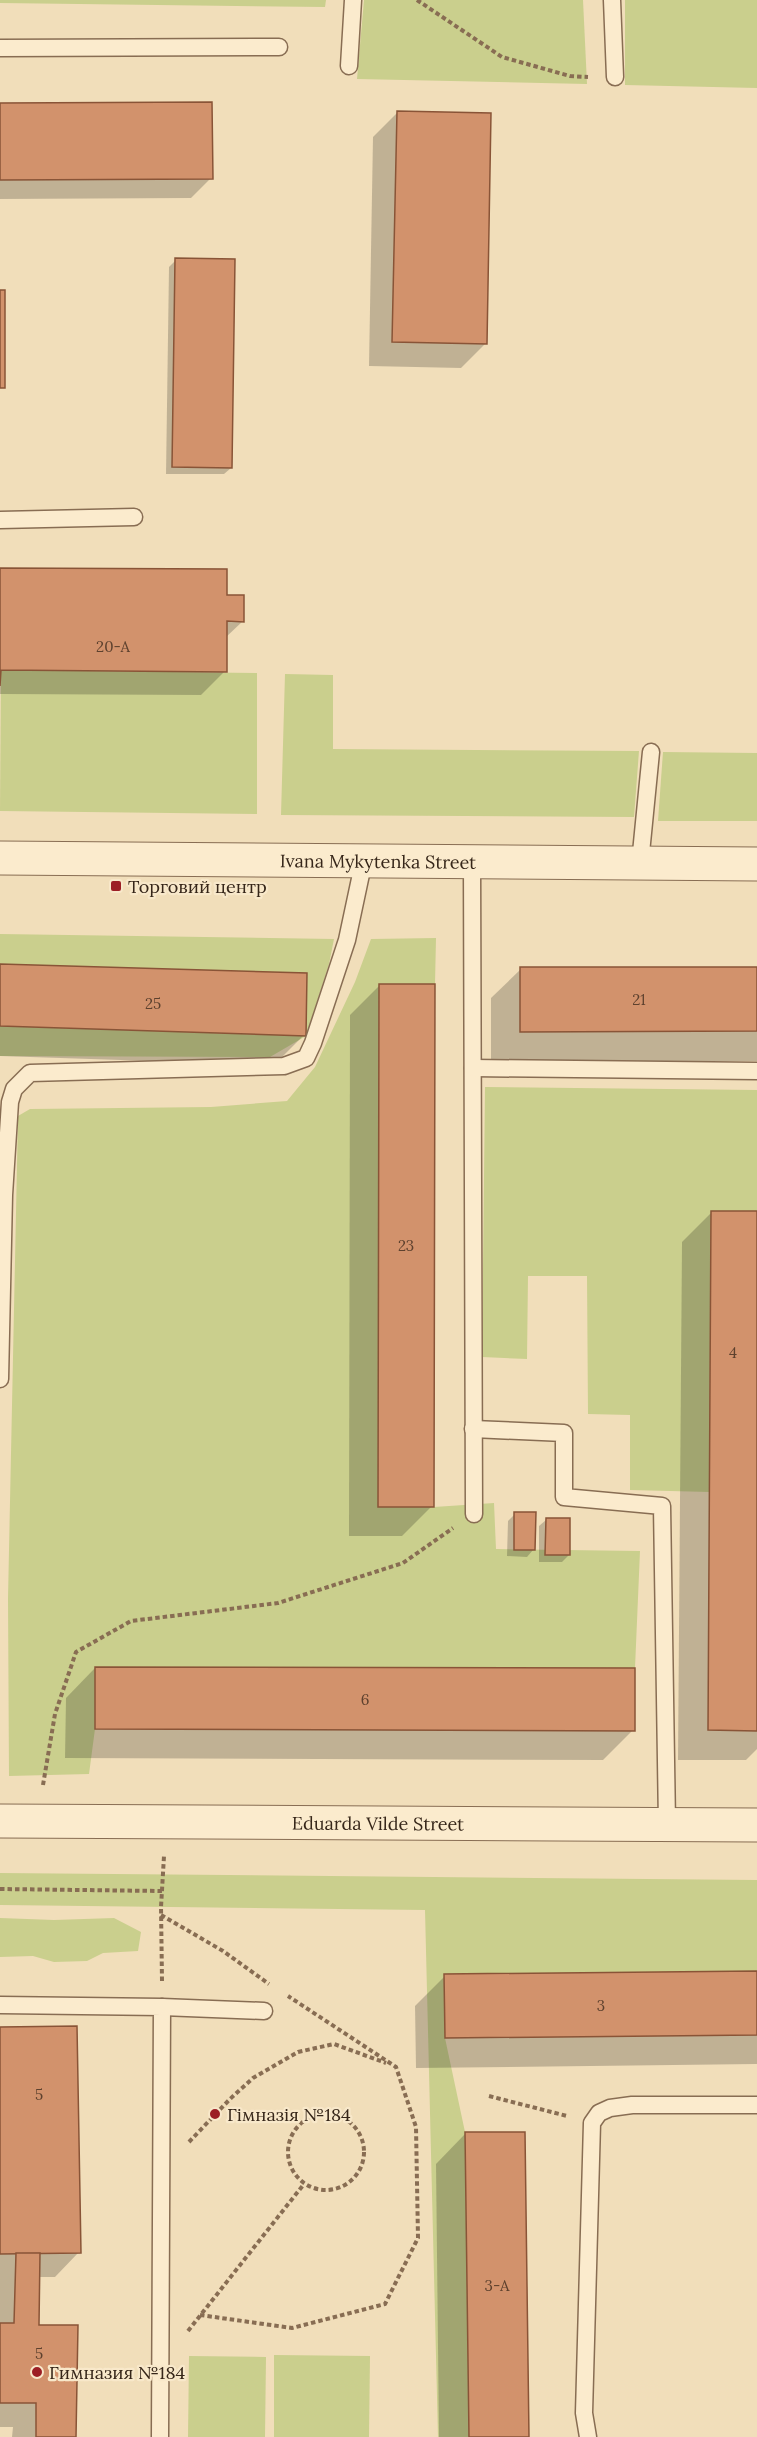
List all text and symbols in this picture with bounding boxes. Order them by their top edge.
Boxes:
house number: 20-А [96,637,131,656]
street label: Ivana Mykytenka Street [280,849,476,873]
place label: Торговий центр [128,875,267,898]
marker: Торговий центр [109,879,123,893]
house number: 21 [632,990,646,1009]
house number: 25 [145,994,161,1013]
house number: 23 [398,1236,414,1255]
house number: 4 [729,1343,737,1362]
house number: 6 [361,1690,369,1709]
street label: Eduarda Vilde Street [292,1811,464,1835]
house number: 3 [597,1996,605,2015]
house number: 5 [35,2085,43,2104]
place label: Гімназія №184 [227,2103,351,2126]
marker: Гімназія №184 [208,2107,222,2121]
house number: 3-А [485,2276,510,2295]
house number: 5 [35,2344,43,2363]
place label: Гимназия №184 [49,2361,186,2384]
marker: Гимназия №184 [30,2365,44,2379]

